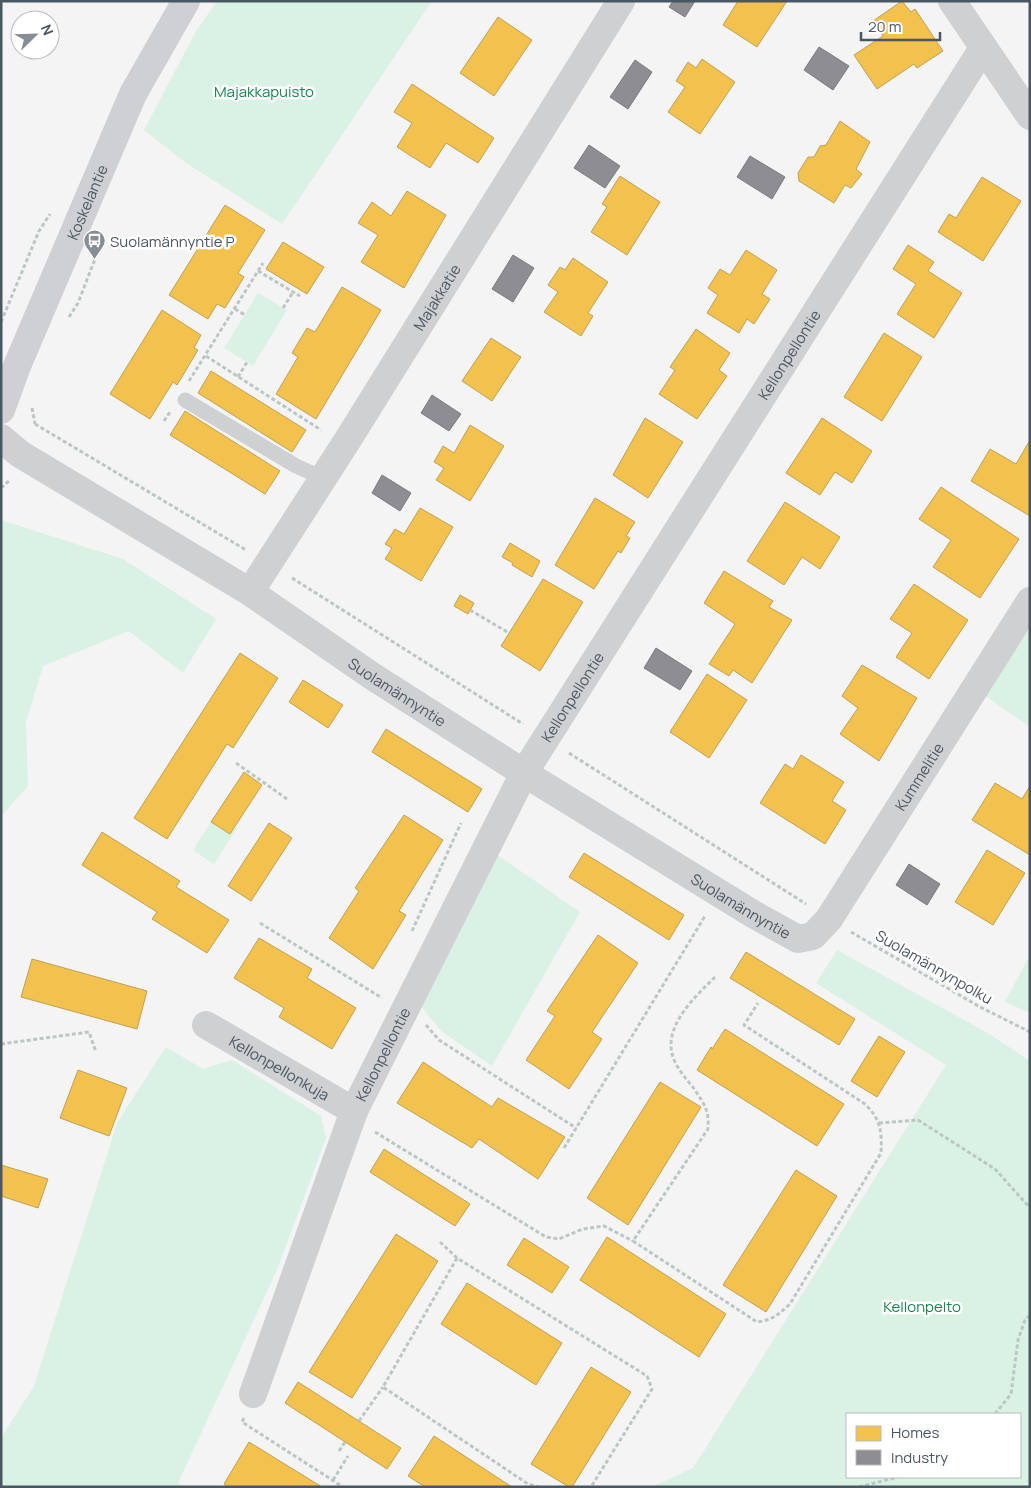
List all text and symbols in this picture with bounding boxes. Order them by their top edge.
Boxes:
north arrow [10,10,60,60]
scale bar [861,10,940,42]
text: 20 m [868,16,901,37]
text: N [37,21,58,38]
park label: Majakkapuisto [214,81,314,102]
street label: Koskelantie [62,161,112,243]
bus stop icon: Suolamännyntie P [82,229,106,260]
place label: Suolamännyntie P [110,231,235,252]
street label: Majakkatie [408,260,465,334]
street label: Kellonpellontie [753,305,825,404]
street label: Kellonpellontie [536,648,609,746]
street label: Suolamännyntie [344,652,450,731]
street label: Kummelitie [890,738,949,815]
street label: Suolamännyntie [687,868,795,944]
street label: Suolamännynpolku [872,925,996,1009]
street label: Kellonpellontie [350,1003,415,1105]
street label: Kellonpellonkuja [225,1030,334,1105]
park label: Kellonpelto [883,1296,961,1317]
legend [846,1413,1021,1478]
text: Homes [891,1422,940,1443]
text: Industry [891,1447,948,1468]

